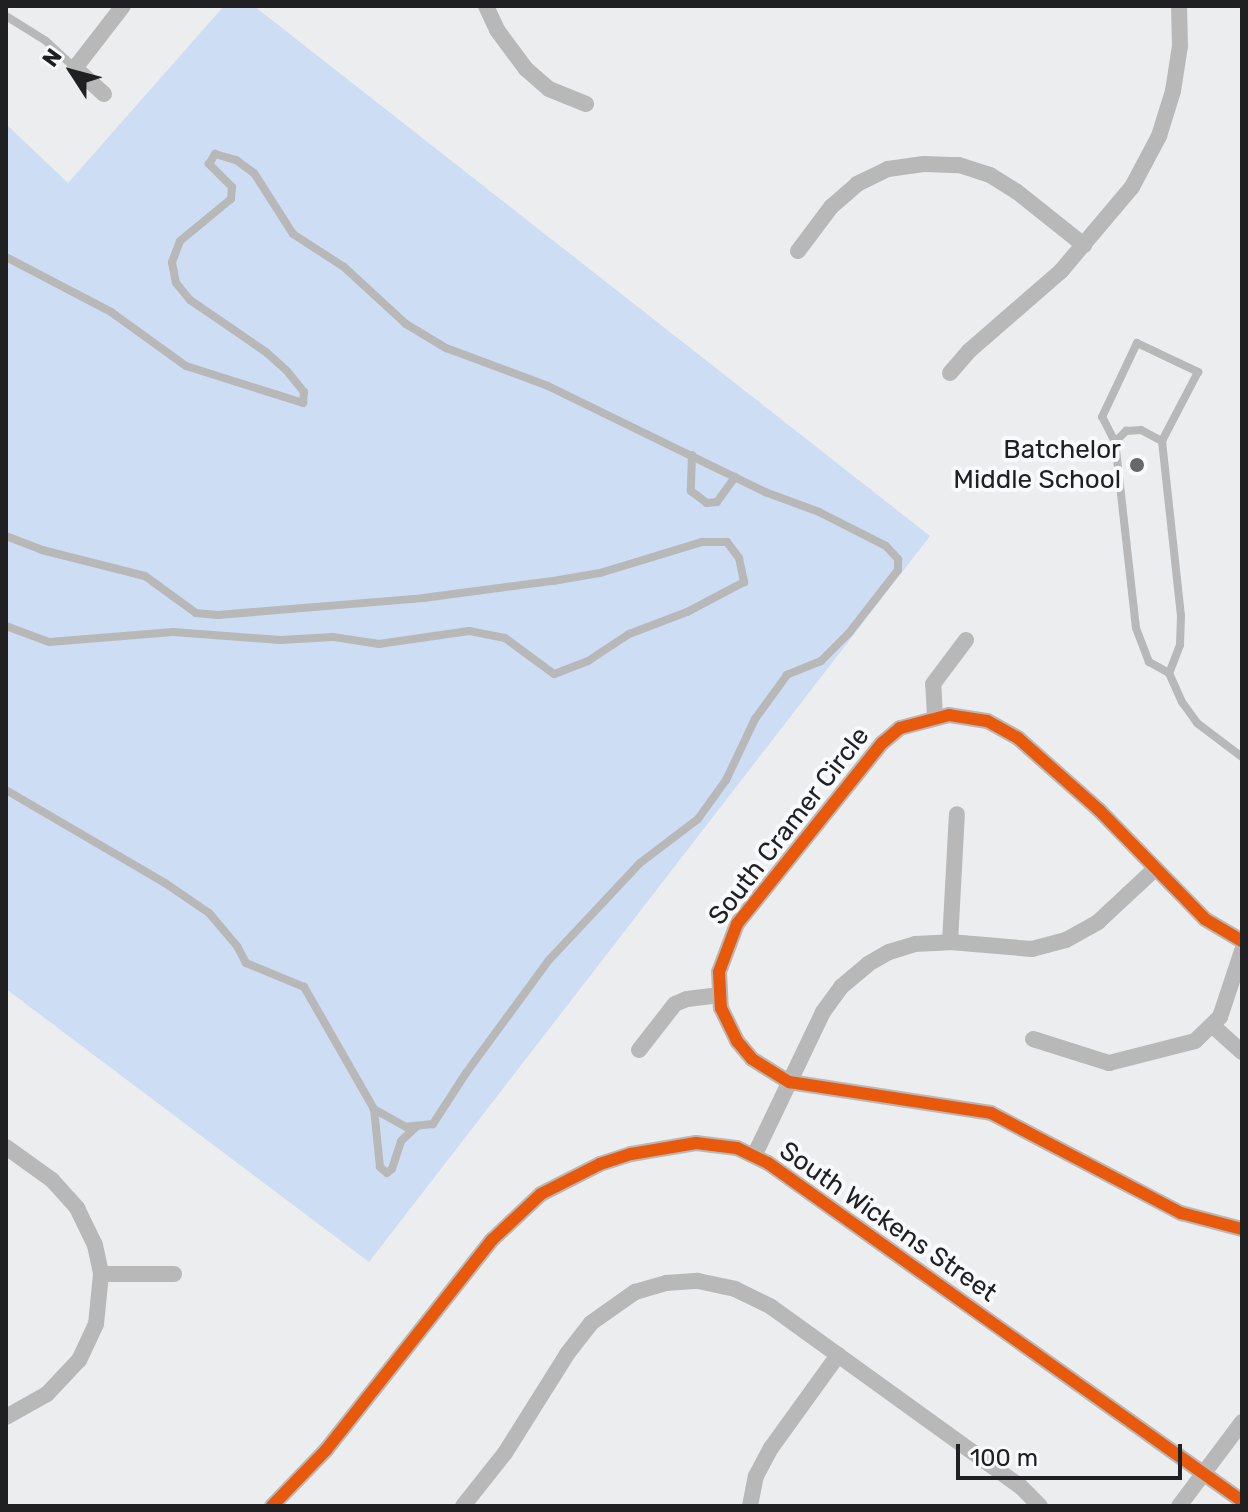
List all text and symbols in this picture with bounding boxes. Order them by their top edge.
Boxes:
north arrow [32,32,112,112]
text: N [37,43,68,72]
place label: Batchelor Middle School [953,434,1121,496]
marker: Batchelor Middle School [1128,456,1146,474]
street label: South Cramer Circle [702,721,876,931]
street label: South Wickens Street [773,1135,1003,1309]
scale bar [960,1428,1186,1478]
text: 100 m [970,1444,1038,1472]

